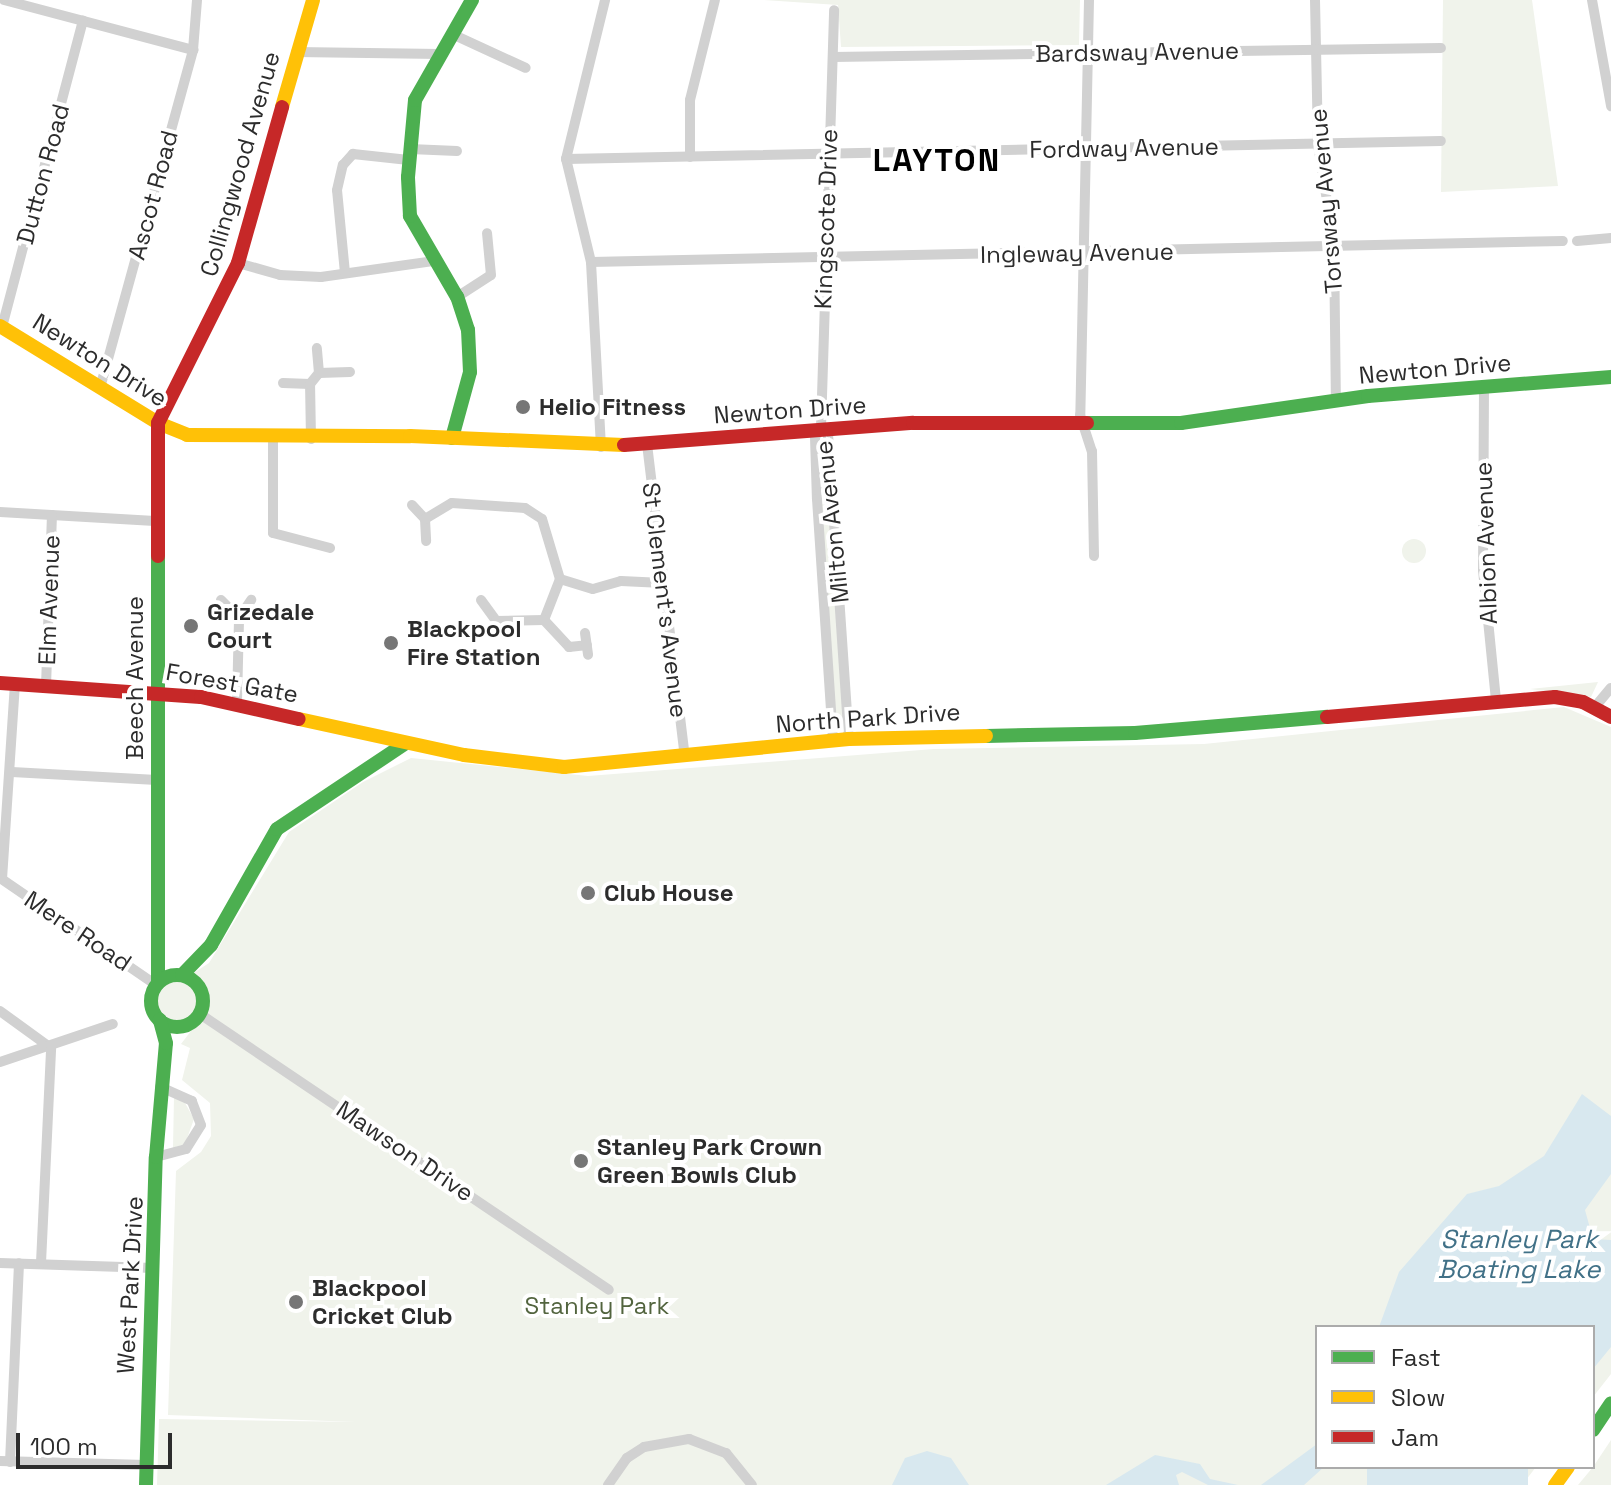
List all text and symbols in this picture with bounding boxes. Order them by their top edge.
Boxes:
street label: Bardsway Avenue [1035,36,1239,68]
street label: Collingwood Avenue [194,48,286,280]
street label: Dutton Road [10,101,76,247]
street label: Torsway Avenue [1304,107,1348,295]
street label: Ascot Road [122,127,184,263]
street label: Kingscote Drive [808,128,844,310]
street label: Fordway Avenue [1029,132,1219,164]
district label: LAYTON [873,141,1001,179]
street label: Ingleway Avenue [980,237,1174,269]
street label: Newton Drive [28,307,172,413]
street label: Newton Drive [1358,348,1512,390]
street label: Newton Drive [713,390,867,430]
place label: Helio Fitness [539,393,686,421]
marker: Helio Fitness [514,398,532,416]
street label: Milton Avenue [809,439,855,605]
street label: Albion Avenue [1469,461,1503,625]
street label: St Clement's Avenue [636,480,694,720]
street label: Elm Avenue [32,534,66,666]
street label: Beech Avenue [121,596,149,760]
place label: Grizedale Court [207,598,314,654]
place label: Blackpool Fire Station [407,615,541,671]
marker: Grizedale Court [182,617,200,635]
marker: Blackpool Fire Station [382,634,400,652]
street label: Forest Gate [164,657,300,709]
street label: North Park Drive [775,697,961,739]
place label: Club House [604,879,734,907]
marker: Club House [579,884,597,902]
street label: Mere Road [19,885,137,977]
street label: Mawson Drive [331,1095,479,1207]
place label: Stanley Park Crown Green Bowls Club [597,1133,822,1189]
marker: Stanley Park Crown Green Bowls Club [572,1152,590,1170]
street label: West Park Drive [111,1195,149,1375]
water label: Stanley Park Boating Lake [1438,1224,1600,1286]
place label: Blackpool Cricket Club [312,1274,453,1330]
park label: Stanley Park [524,1292,670,1320]
marker: Blackpool Cricket Club [287,1293,305,1311]
legend [1315,1325,1595,1469]
text: Fast [1391,1342,1441,1373]
text: Slow [1391,1382,1445,1413]
scale bar [20,1417,176,1467]
text: Jam [1391,1422,1439,1453]
text: 100 m [30,1431,98,1462]

